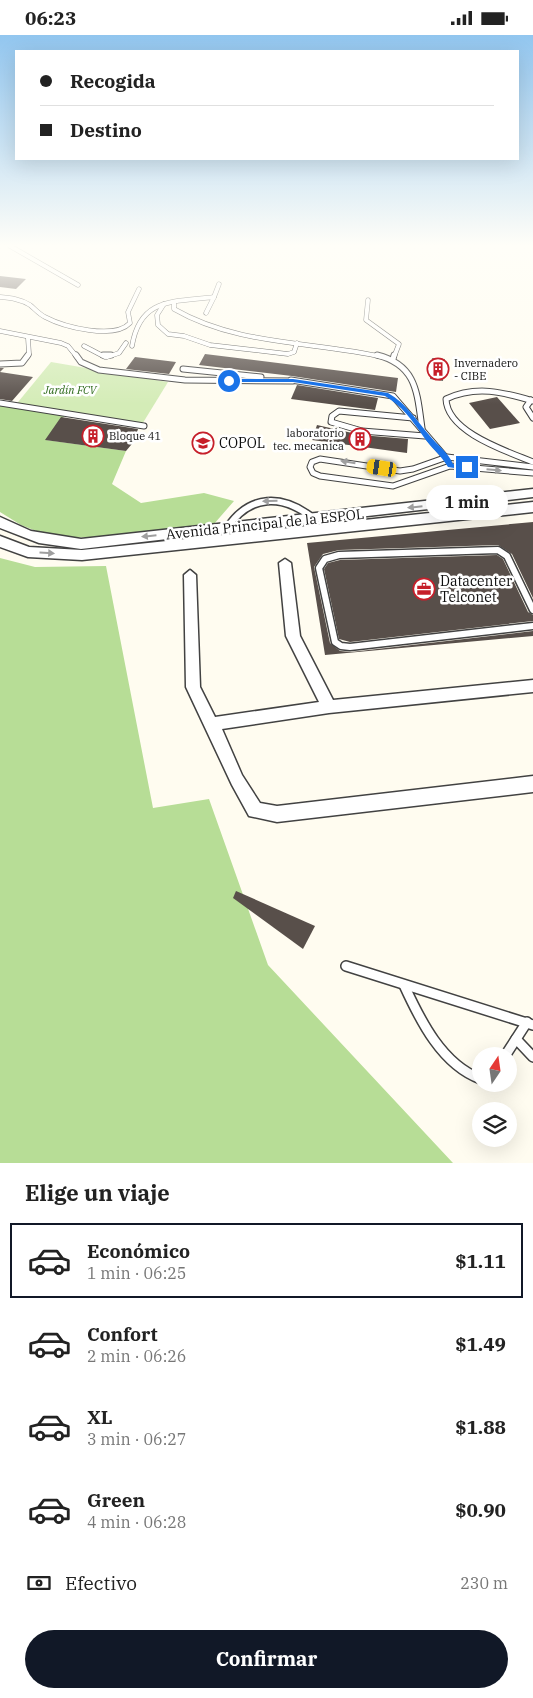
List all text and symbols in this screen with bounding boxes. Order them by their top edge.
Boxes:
text: 06:23 [25,6,76,30]
text: Recogida [70,69,156,93]
text: Destino [70,118,142,142]
place label: Invernadero - CIBE [454,356,518,383]
building icon: Invernadero - CIBE [426,357,450,381]
route start [218,370,240,392]
park label: Jardín FCV [43,383,98,397]
building icon: Bloque 41 [81,424,105,448]
place label: laboratorio tec. mecanica [273,426,344,453]
building icon: laboratorio tec. mecanica [348,427,372,451]
place label: Bloque 41 [109,429,161,443]
school or university icon: COPOL [191,431,215,455]
place label: COPOL [219,434,265,452]
route end [456,456,478,478]
one-way arrow [339,458,355,466]
car [366,458,397,478]
one-way arrow [486,466,502,474]
callout: 1 min [426,485,508,519]
text: 1 min [445,492,489,512]
one-way arrow [262,497,278,505]
one-way arrow [407,503,423,511]
street label: Avenida Principal de la ESPOL [165,505,365,543]
one-way arrow [141,532,157,540]
one-way arrow [39,550,55,558]
place label: Datacenter Telconet [440,572,513,606]
office icon: Datacenter Telconet [412,577,436,601]
north arrow [472,1047,518,1093]
map controls [472,1047,517,1147]
button: layers [472,1102,517,1147]
text: Elige un viaje [25,1178,170,1207]
icon: car [27,1238,72,1283]
text: Económico [87,1239,190,1263]
text: $1.11 [455,1249,506,1273]
text: 1 min · 06:25 [87,1263,186,1283]
icon: car [27,1321,72,1366]
text: Confort [87,1322,158,1346]
text: $1.49 [455,1332,506,1356]
text: 2 min · 06:26 [87,1346,186,1366]
icon: car [27,1404,72,1449]
text: XL [87,1405,113,1429]
text: $1.88 [455,1415,506,1439]
text: 3 min · 06:27 [87,1429,186,1449]
icon: car [27,1487,72,1532]
text: Green [87,1488,145,1512]
text: $0.90 [455,1498,506,1522]
text: 4 min · 06:28 [87,1512,186,1532]
icon: cash [25,1569,53,1597]
text: Efectivo [65,1571,137,1595]
text: 230 m [460,1573,508,1593]
button: Confirmar [25,1630,508,1688]

